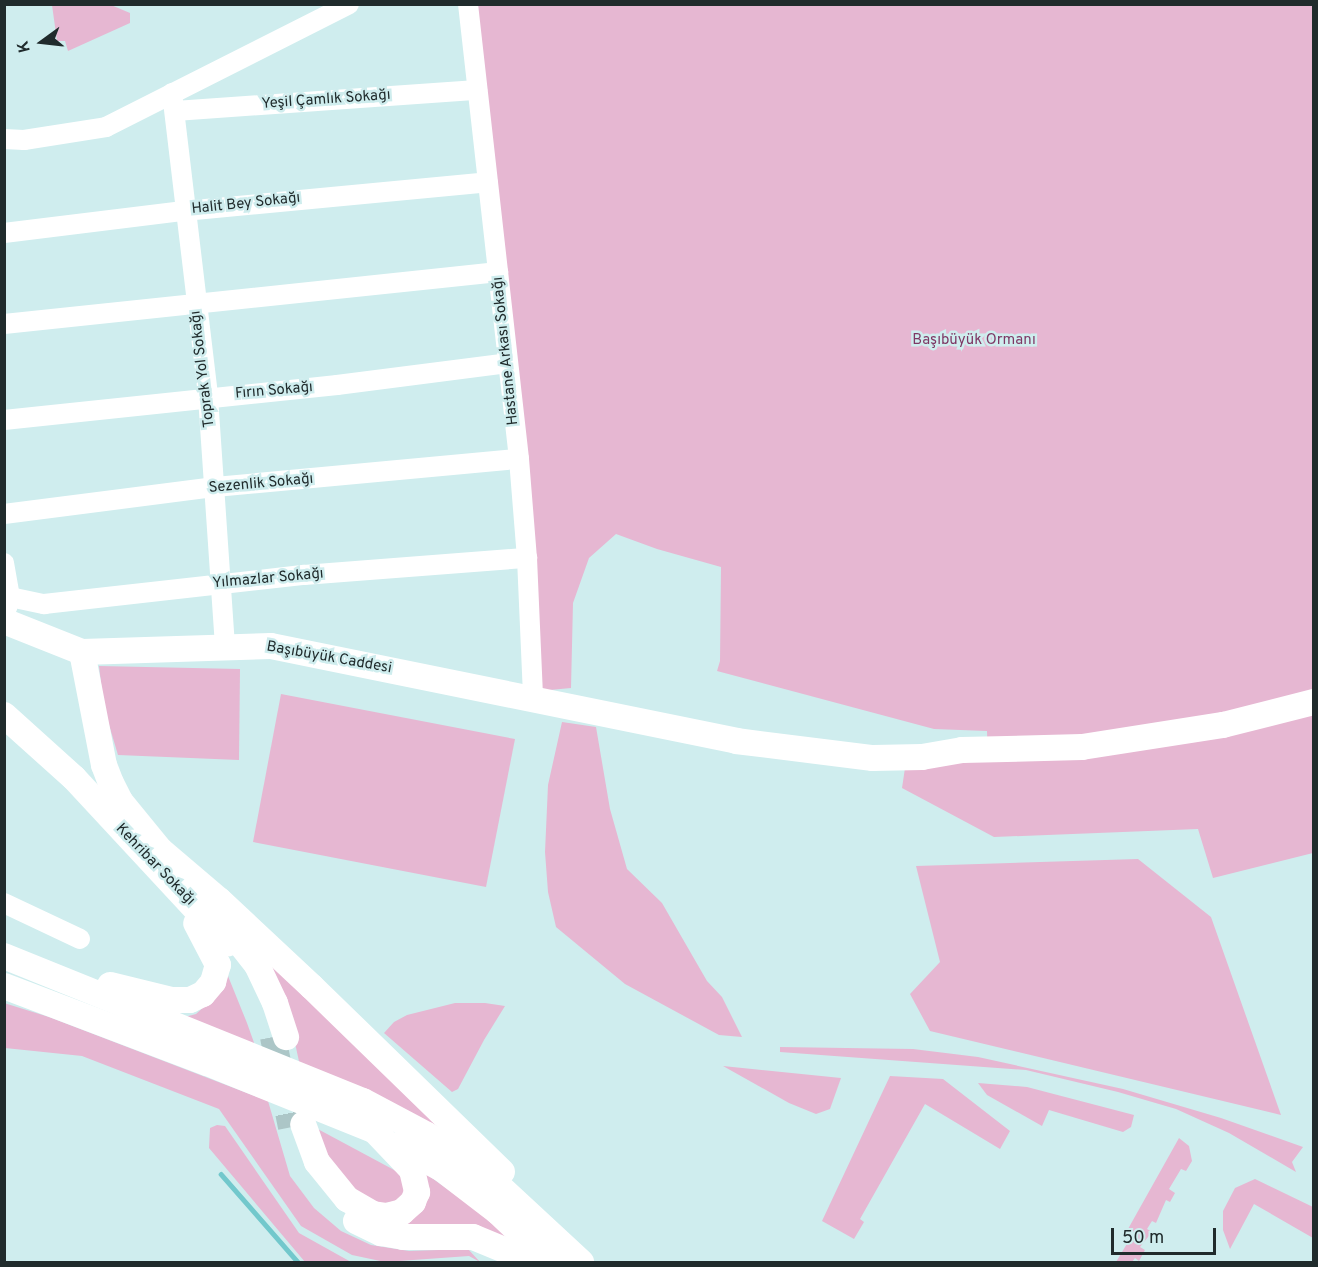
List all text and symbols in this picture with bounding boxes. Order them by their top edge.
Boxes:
north arrow [12,12,72,72]
text: K [13,39,36,55]
street label: Yeşil Çamlık Sokağı [261,87,391,113]
street label: Halit Bey Sokağı [191,189,301,219]
street label: Hastane Arkası Sokağı [489,276,523,426]
street label: Toprak Yol Sokağı [187,309,219,429]
park label: Başıbüyük Ormanı [912,332,1036,350]
street label: Fırın Sokağı [234,379,314,403]
street label: Sezenlik Sokağı [208,470,314,498]
street label: Yılmazlar Sokağı [212,565,324,593]
street label: Başıbüyük Caddesi [265,638,393,678]
street label: Kehribar Sokağı [111,820,199,910]
scale bar [1114,1216,1219,1254]
text: 50 m [1122,1227,1164,1250]

